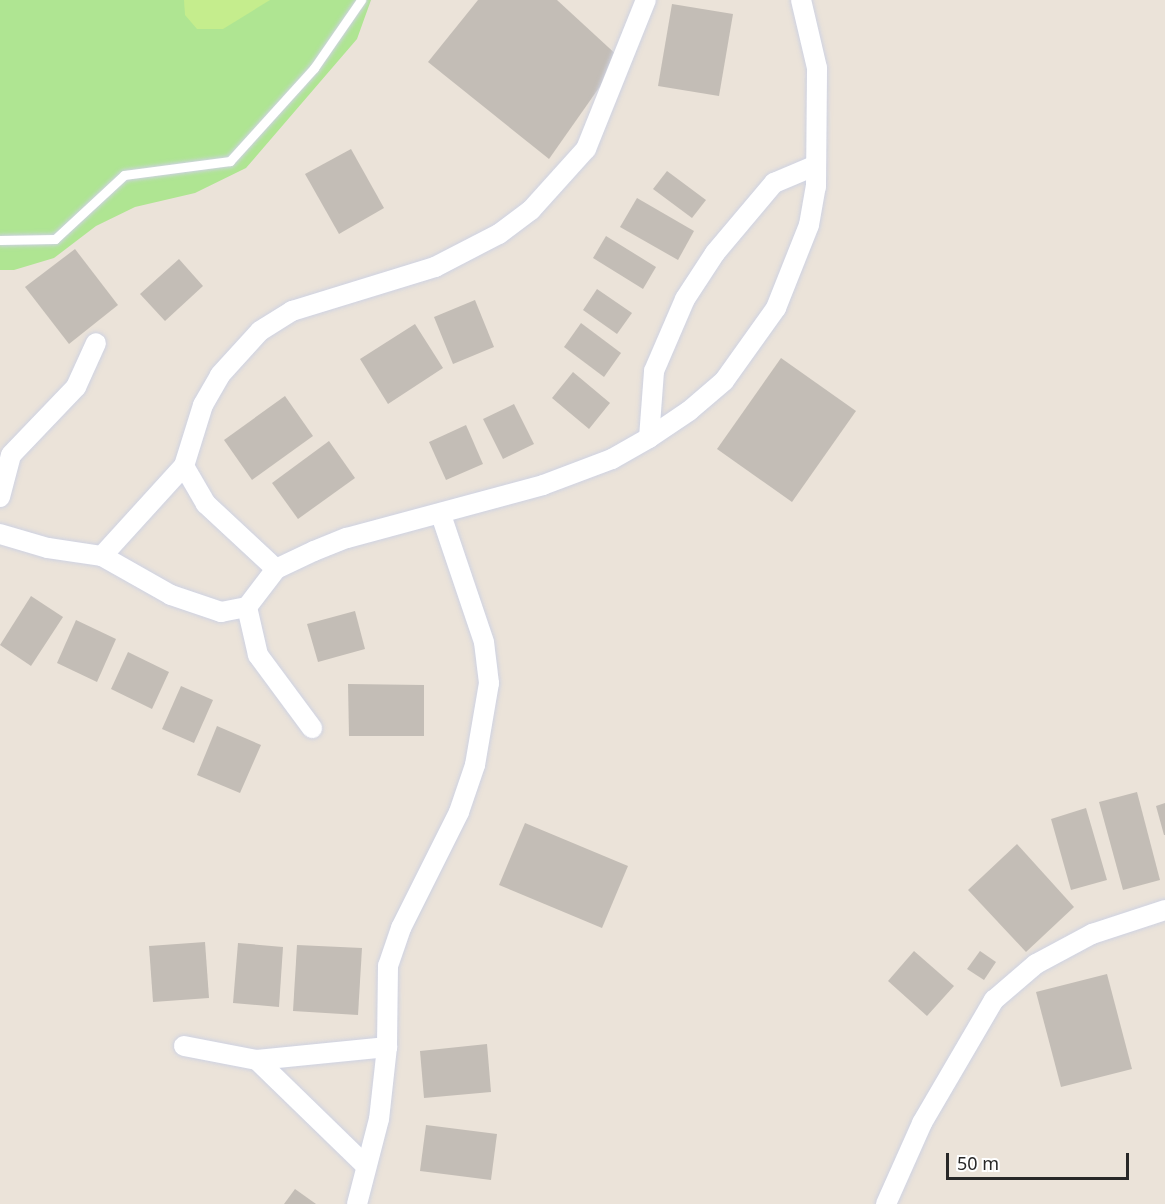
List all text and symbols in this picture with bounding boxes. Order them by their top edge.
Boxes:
scale bar [949,1141,1132,1179]
text: 50 m [957,1151,999,1175]

